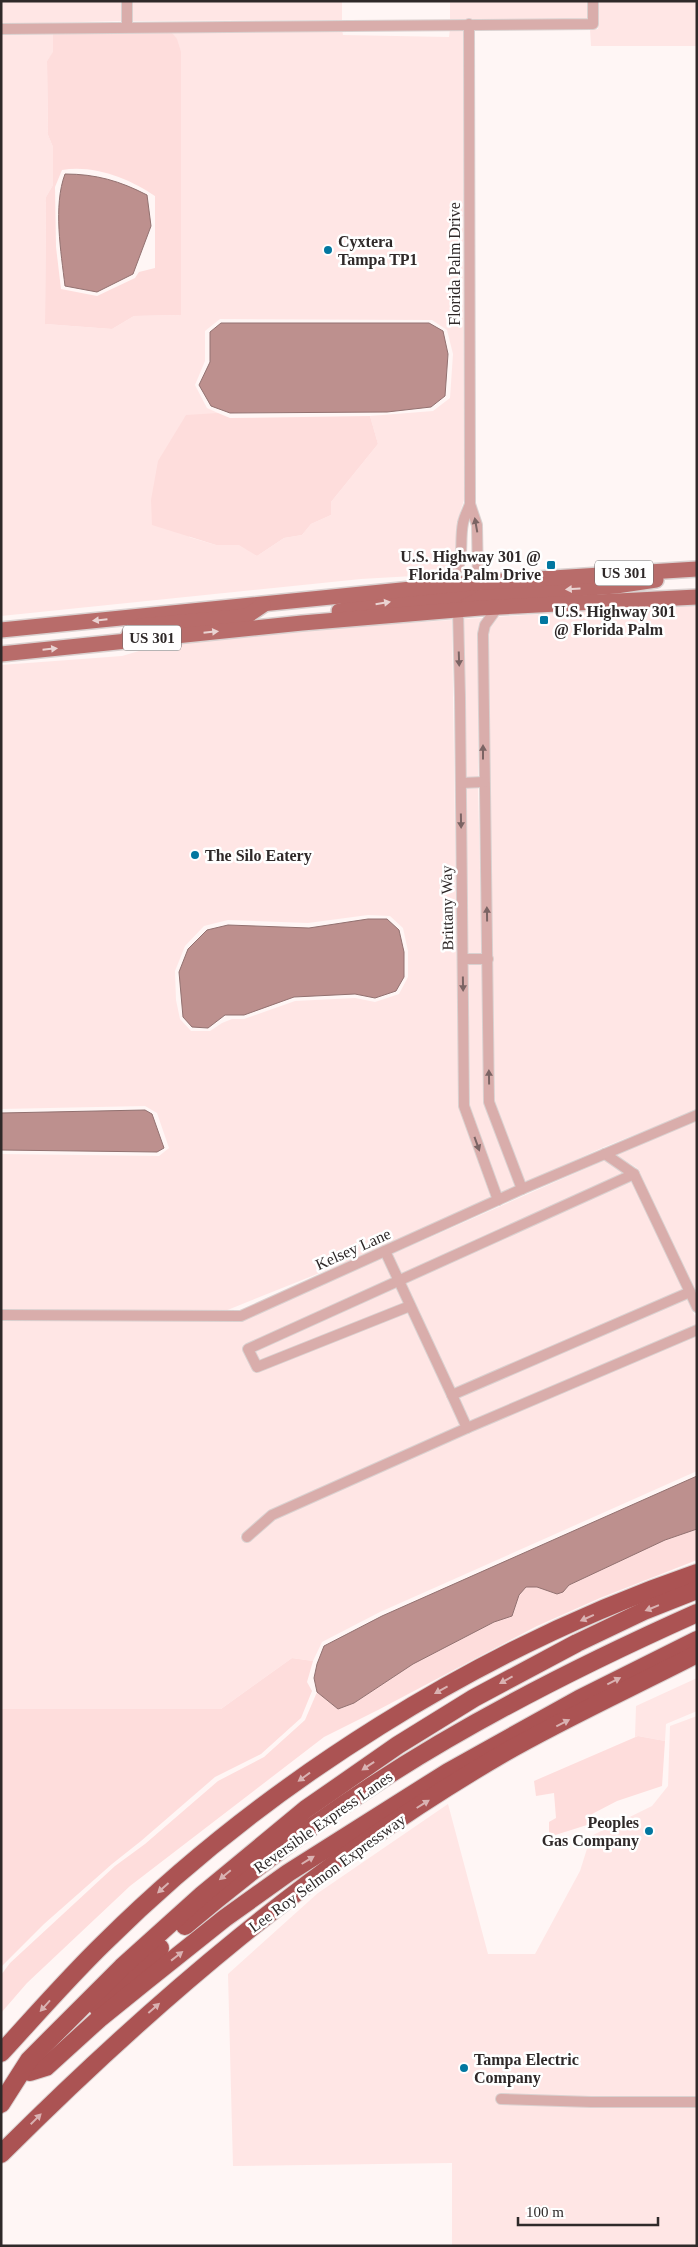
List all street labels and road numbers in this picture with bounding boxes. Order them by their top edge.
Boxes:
street label: Florida Palm Drive [446,202,463,326]
road number: US 301 [595,560,653,586]
road number: US 301 [123,626,181,650]
street label: Brittany Way [438,865,457,951]
street label: Kelsey Lane [313,1225,394,1274]
street label: Reversible Express Lanes [250,1768,396,1877]
street label: Lee Roy Selmon Expressway [246,1811,409,1936]

